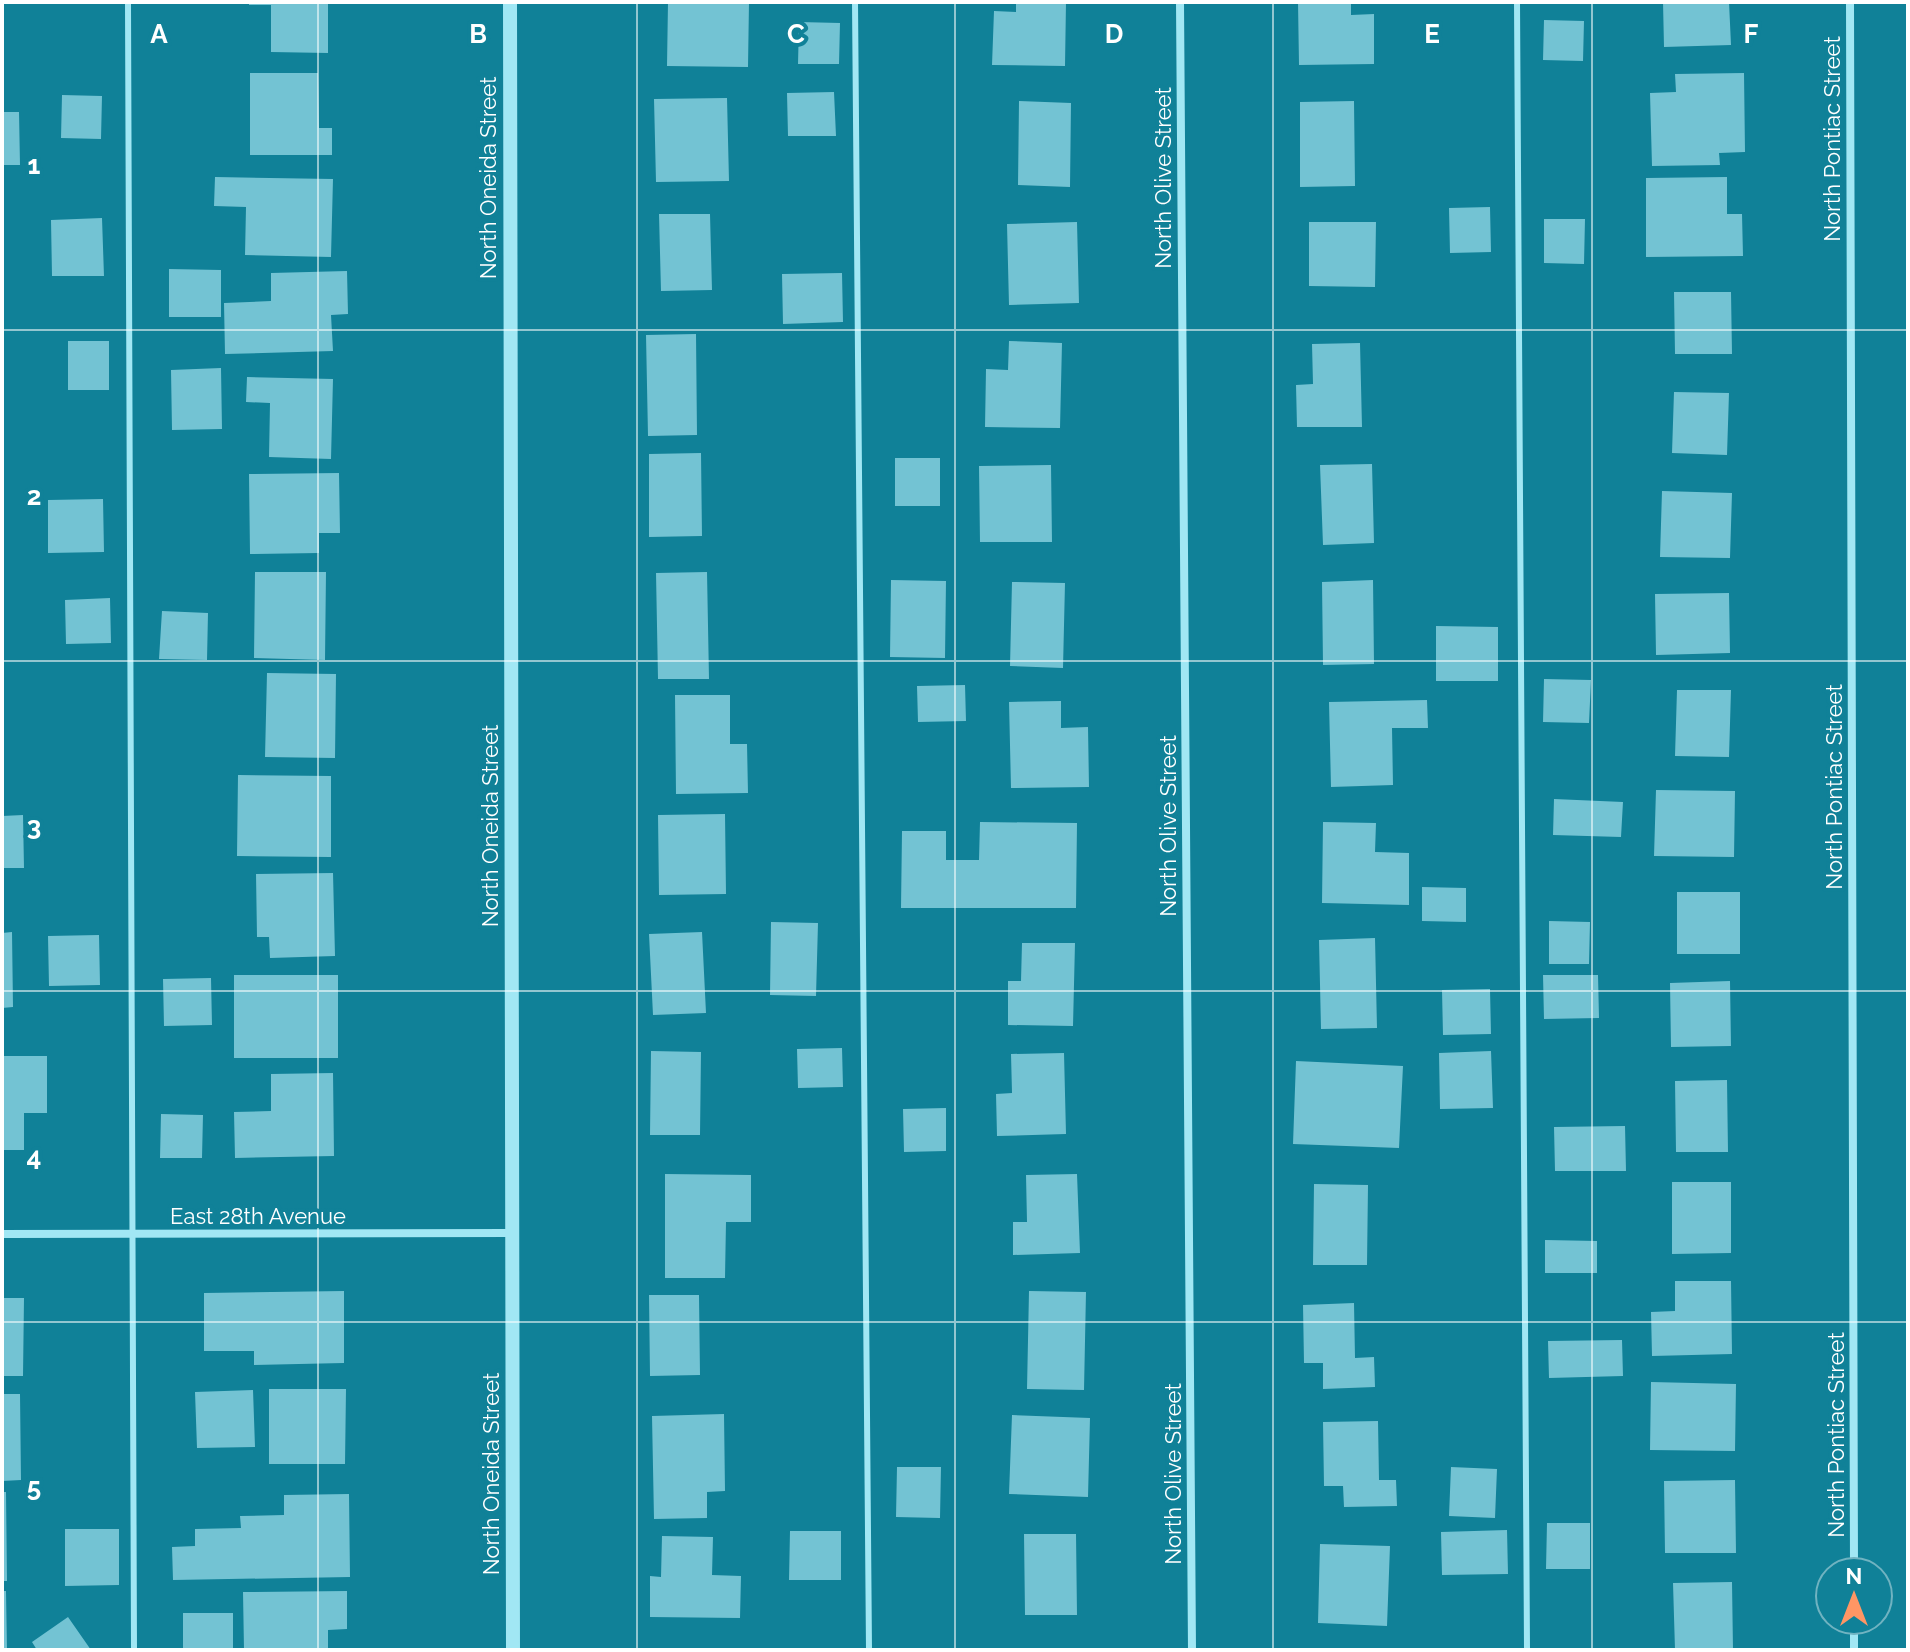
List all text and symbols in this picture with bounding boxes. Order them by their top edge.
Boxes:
text: A [150,19,168,49]
text: B [469,19,487,49]
text: C [787,19,805,49]
text: D [1105,19,1123,49]
text: E [1424,19,1440,49]
text: F [1744,19,1759,49]
street label: North Pontiac Street [1819,36,1845,242]
street label: North Oneida Street [475,76,501,279]
street label: North Olive Street [1150,87,1176,269]
text: 1 [28,150,41,180]
text: 2 [27,481,41,511]
street label: North Pontiac Street [1821,684,1847,890]
street label: North Oneida Street [477,724,503,927]
street label: North Olive Street [1155,735,1181,917]
text: 3 [27,811,41,841]
text: 4 [27,1142,41,1172]
street label: East 28th Avenue [170,1203,346,1229]
street label: North Pontiac Street [1823,1332,1849,1538]
street label: North Oneida Street [478,1372,504,1575]
street label: North Olive Street [1160,1383,1186,1565]
text: 5 [27,1472,41,1502]
north arrow [1814,1556,1894,1636]
text: N [1846,1563,1862,1589]

